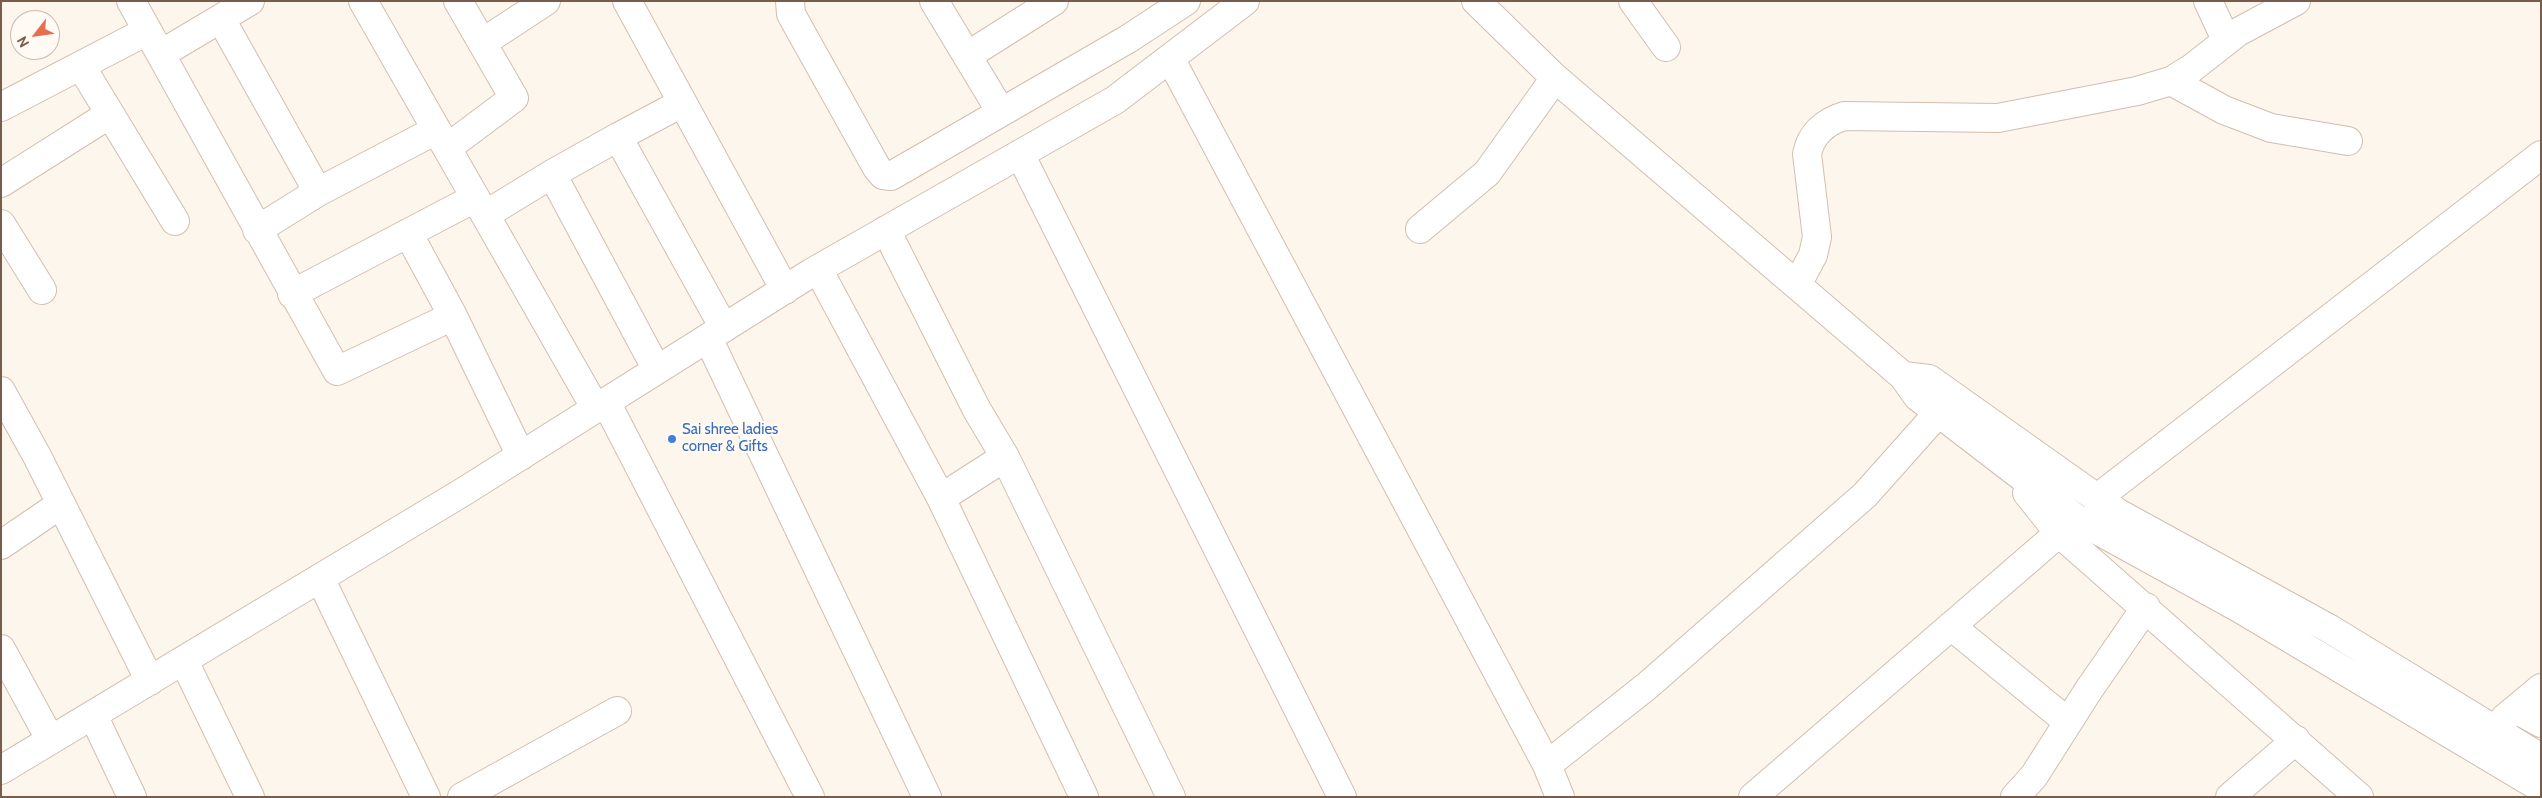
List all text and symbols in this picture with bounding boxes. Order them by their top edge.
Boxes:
north arrow [10,10,60,60]
text: N [13,33,33,51]
place label: Sai shree ladies corner & Gifts [682,421,778,456]
marker: Sai shree ladies corner & Gifts [666,433,678,445]

